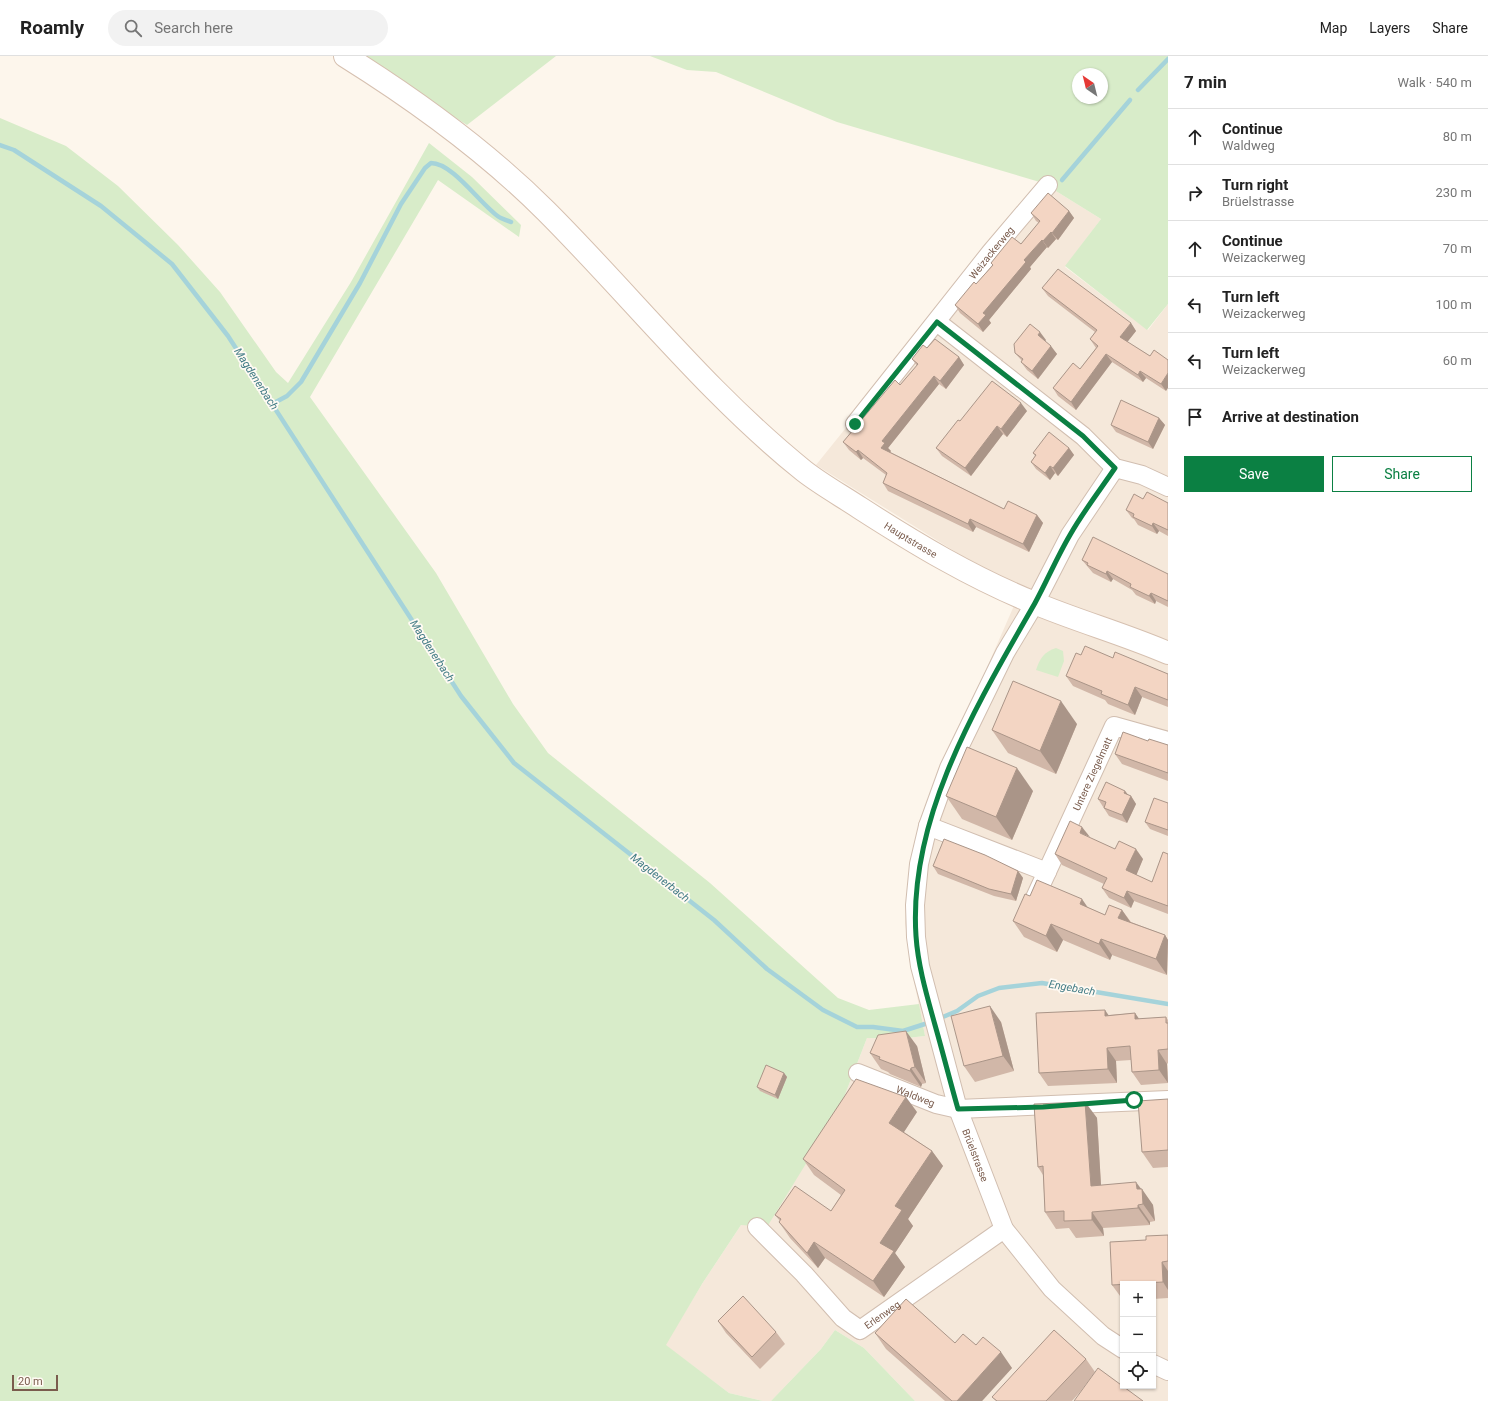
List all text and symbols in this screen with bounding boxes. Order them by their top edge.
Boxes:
search box [108,10,388,46]
text: Roamly [20,16,84,39]
icon: search [122,17,144,39]
text: Search here [154,19,233,37]
text: Map [1320,20,1347,36]
text: Layers [1369,20,1410,36]
text: Share [1432,20,1468,36]
north arrow [1072,68,1108,104]
text: 7 min [1184,72,1227,92]
text: Walk · 540 m [1397,75,1472,90]
text: Continue [1222,120,1283,138]
icon: ahead [1184,126,1206,148]
text: 80 m [1443,129,1472,144]
text: Waldweg [1222,138,1275,153]
text: Turn right [1222,176,1288,194]
icon: right [1184,182,1206,204]
text: 230 m [1435,185,1472,200]
text: Brüelstrasse [1222,194,1294,209]
street label: Weizackerweg [967,224,1016,281]
text: Continue [1222,232,1283,250]
icon: ahead [1184,238,1206,260]
text: 70 m [1443,241,1472,256]
text: Weizackerweg [1222,250,1306,265]
text: Turn left [1222,288,1279,306]
icon: left [1184,294,1206,316]
text: 100 m [1435,297,1472,312]
text: Weizackerweg [1222,306,1306,321]
text: Turn left [1222,344,1279,362]
water label: Magdenerbach [231,346,281,413]
icon: left [1184,350,1206,372]
text: 60 m [1443,353,1472,368]
text: Weizackerweg [1222,362,1306,377]
icon: arrive [1184,406,1206,428]
text: Arrive at destination [1222,408,1359,426]
route end [846,415,864,433]
button: Save [1184,456,1324,492]
button: Share [1332,456,1472,492]
street label: Hauptstrasse [883,519,939,560]
water label: Magdenerbach [407,618,457,685]
street label: Untere Ziegelmatt [1070,735,1114,812]
water label: Magdenerbach [628,851,692,905]
water label: Engebach [1048,978,1096,998]
street label: Waldweg [895,1083,937,1109]
route start [1125,1091,1143,1109]
street label: Brüelstrasse [961,1127,991,1183]
map controls [1120,1281,1156,1389]
button: + [1120,1281,1156,1317]
street label: Erlenweg [862,1298,902,1331]
button: − [1120,1317,1156,1353]
button: locate [1120,1353,1156,1389]
scale bar [12,1373,58,1392]
text: 20 m [18,1375,43,1388]

